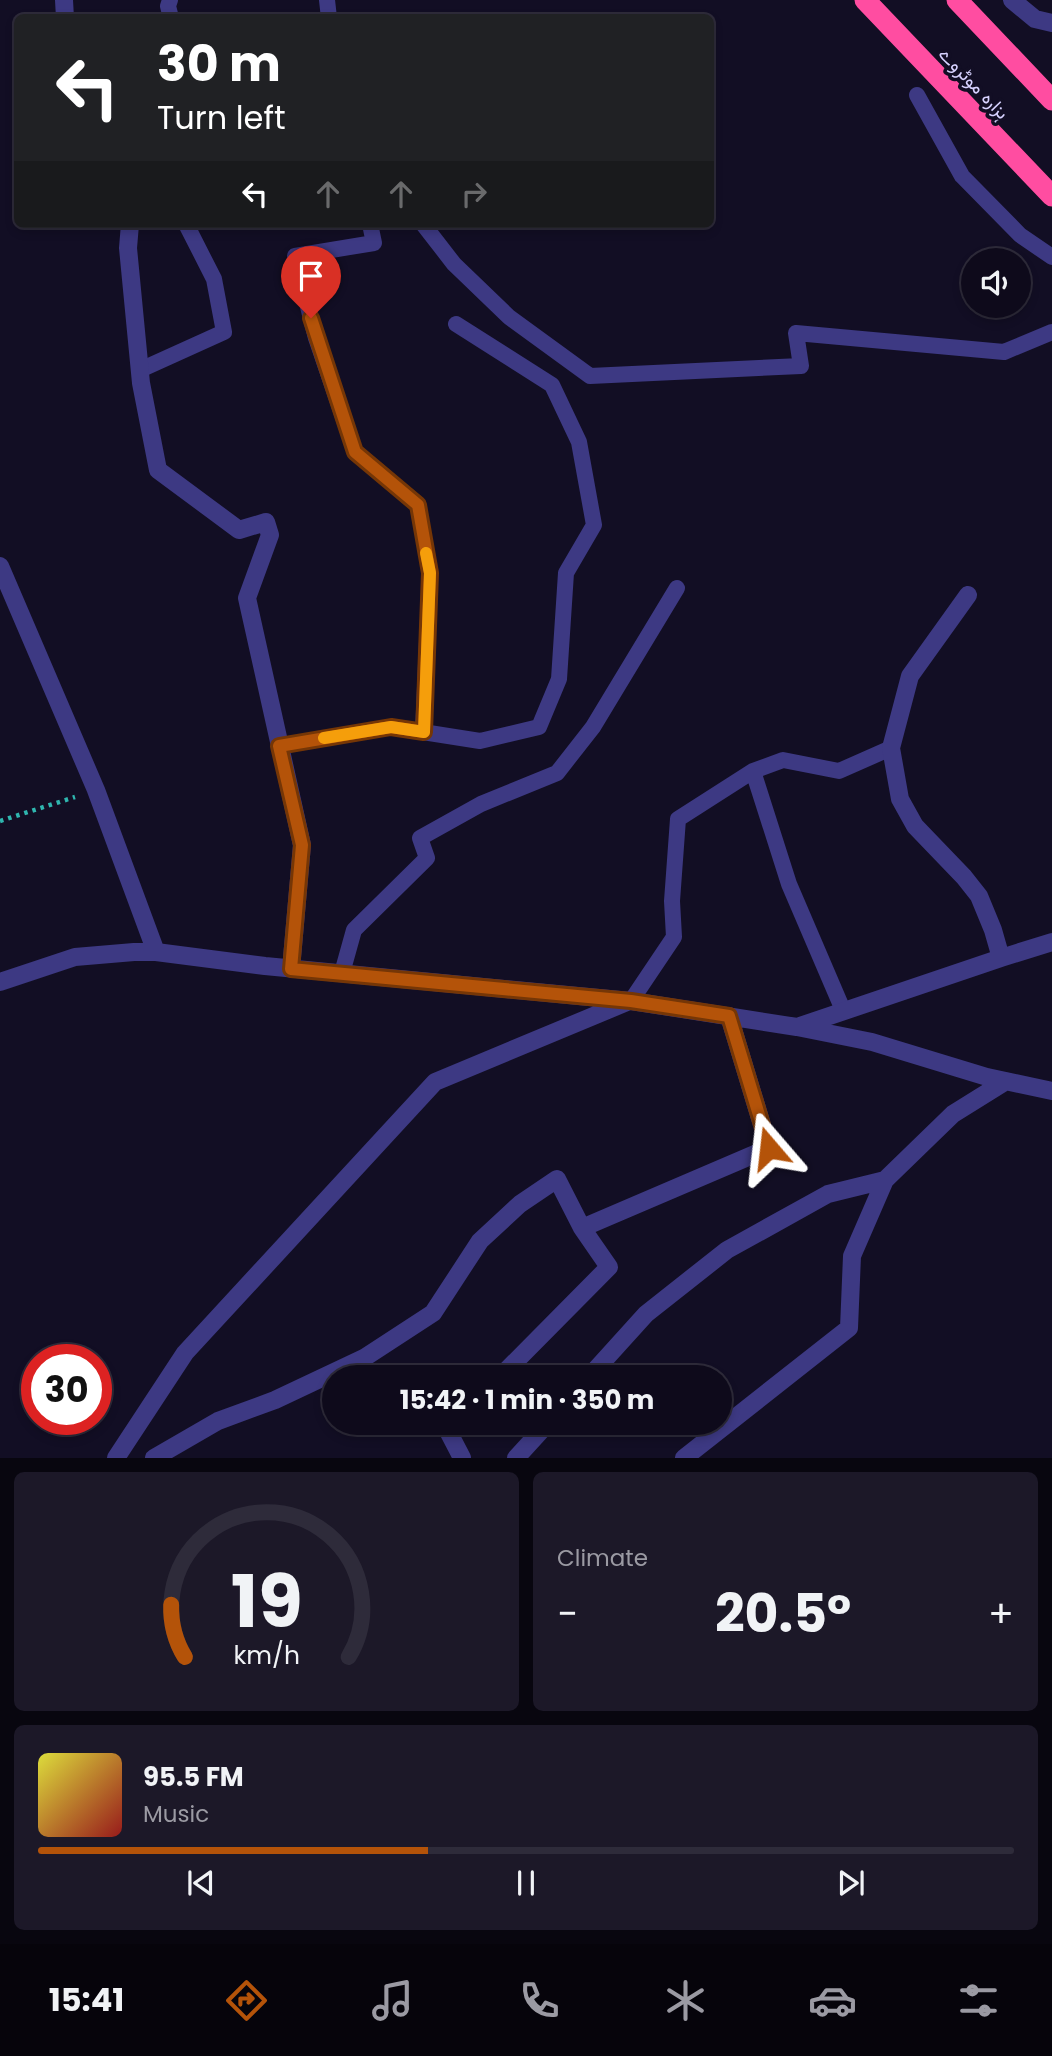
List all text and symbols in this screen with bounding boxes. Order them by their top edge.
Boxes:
text: 30 m [157,30,281,98]
street label: ہزارہ موٹروے [933,41,1015,125]
icon: left [42,42,133,133]
text: Turn left [157,95,286,140]
icon: left [236,175,274,213]
icon: ahead [309,175,347,213]
icon: ahead [382,175,420,213]
icon: right [455,175,493,213]
pin [281,246,341,318]
map controls [961,248,1031,318]
button: sound [961,248,1031,318]
icon: arrive [292,257,330,295]
position arrow [732,1111,806,1185]
speed limit sign: 30 [21,1344,112,1435]
text: 15:42 · 1 min · 350 m [400,1382,654,1418]
text: Climate [557,1542,648,1574]
text: 19 [230,1552,303,1653]
text: 20.5° [715,1577,851,1650]
text: − [557,1587,578,1640]
text: + [988,1587,1014,1640]
text: km/h [233,1638,300,1673]
text: 95.5 FM [143,1759,244,1795]
text: Music [143,1798,209,1830]
icon: previous [182,1864,220,1902]
icon: pause [507,1864,545,1902]
icon: next [832,1864,870,1902]
icon: directions [222,1976,271,2025]
icon: music [368,1976,417,2025]
icon: phone [515,1976,564,2025]
icon: climate [661,1976,710,2025]
icon: car [808,1976,857,2025]
icon: filters [954,1976,1003,2025]
text: 15:41 [49,1977,124,2022]

